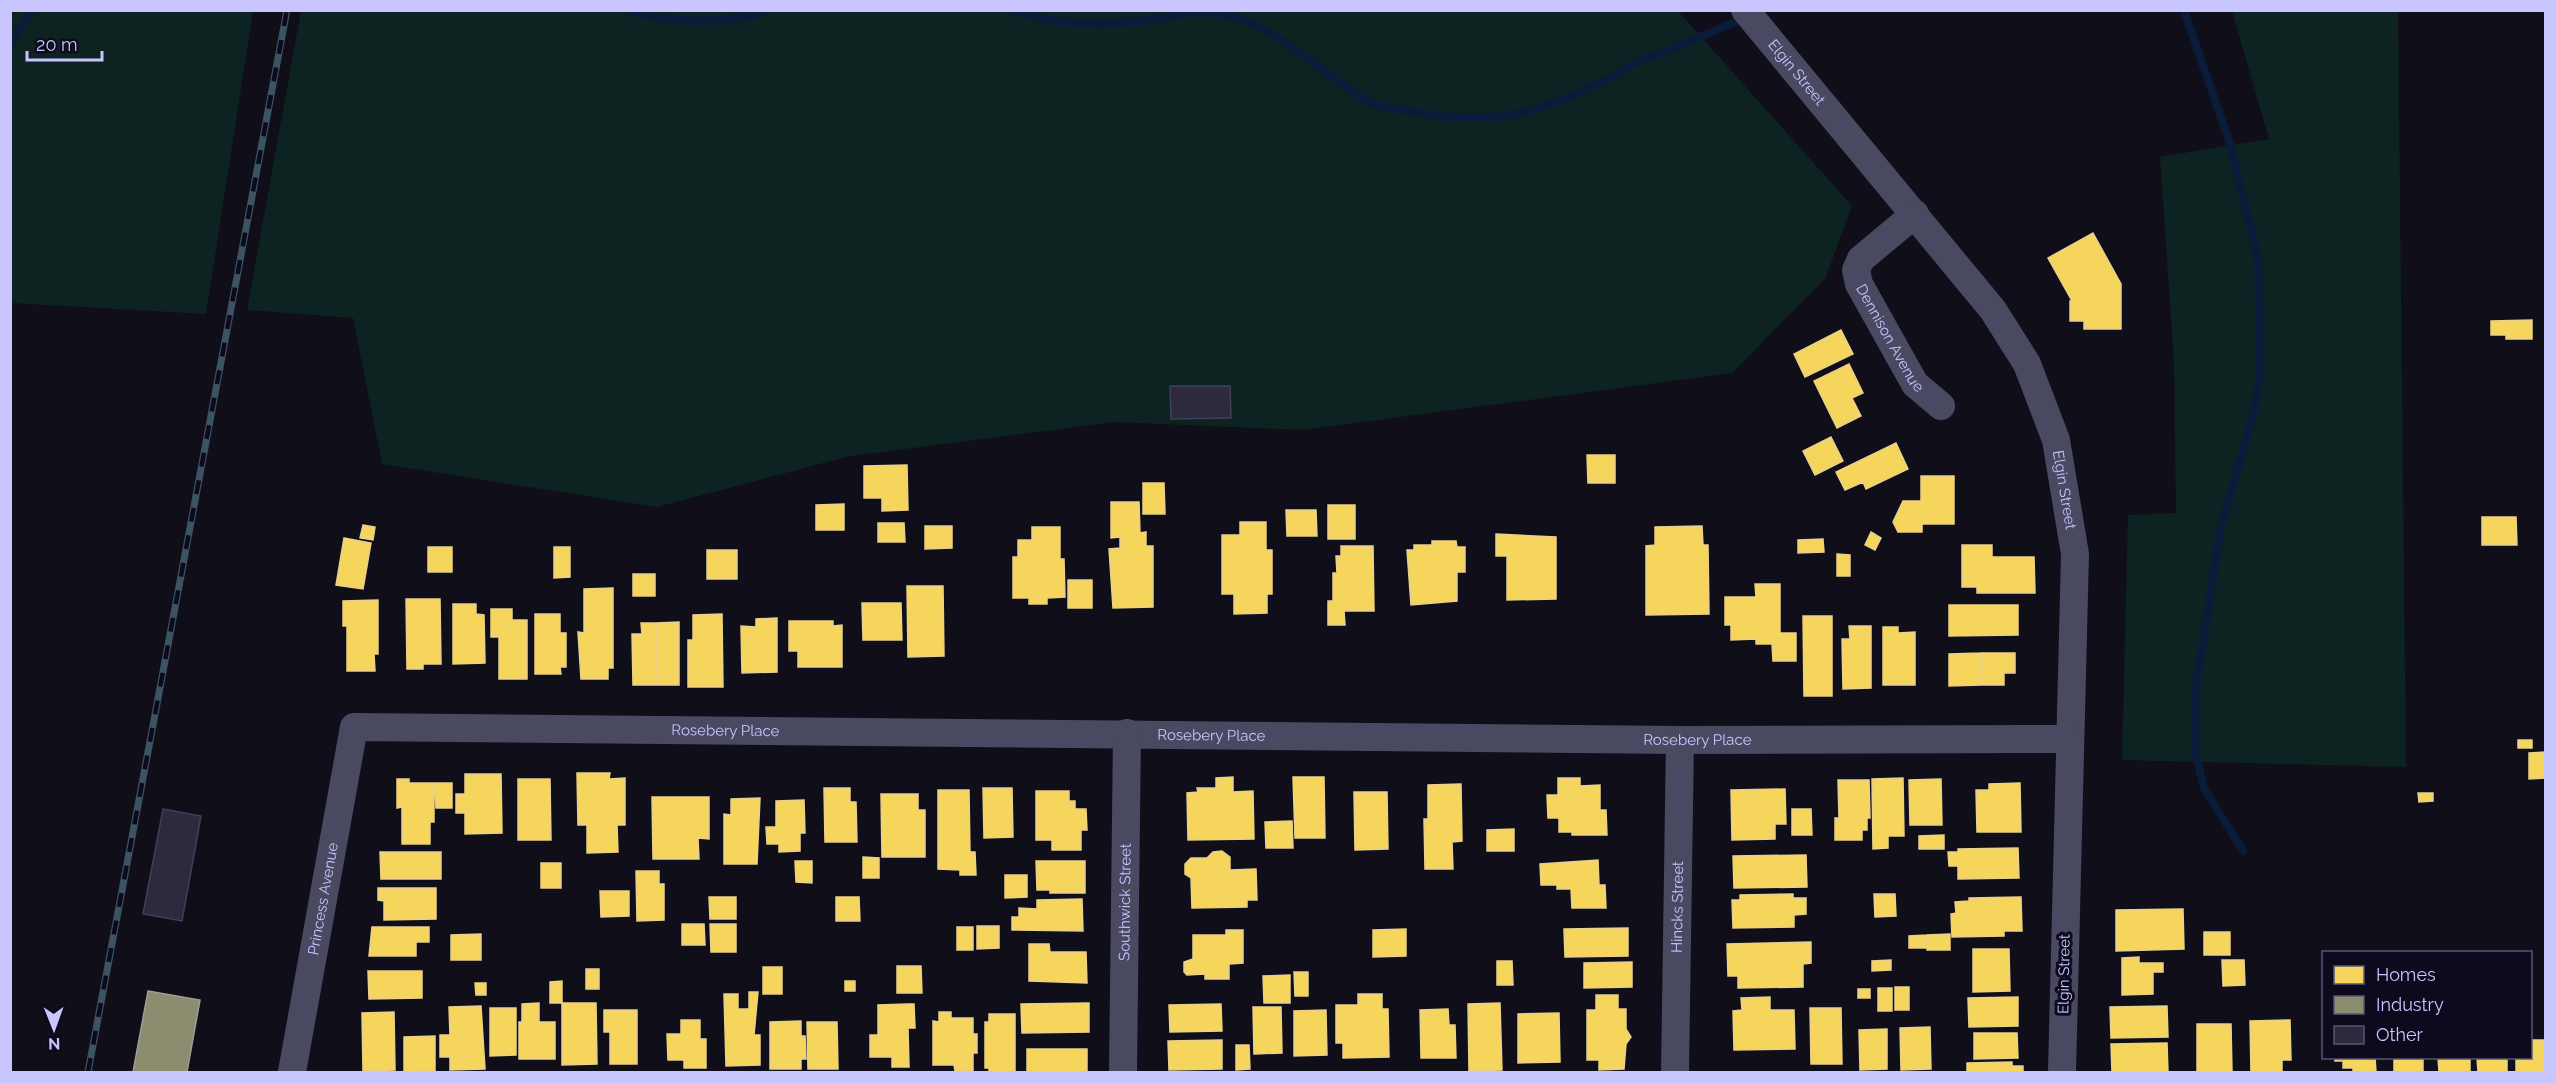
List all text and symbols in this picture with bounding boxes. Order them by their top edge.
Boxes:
scale bar [27,24,102,62]
text: 20 m [36,34,78,55]
street label: Elgin Street [1764,36,1829,109]
street label: Dennison Avenue [1852,281,1927,396]
street label: Elgin Street [2049,449,2080,531]
street label: Rosebery Place [671,721,780,740]
street label: Rosebery Place [1157,726,1266,745]
street label: Rosebery Place [1643,731,1752,749]
street label: Princess Avenue [304,841,342,957]
street label: Southwick Street [1115,843,1135,961]
street label: Hincks Street [1668,861,1687,953]
street label: Elgin Street [2054,934,2074,1014]
legend [2322,951,2532,1059]
text: Homes [2376,964,2436,985]
text: Industry [2376,994,2444,1015]
north arrow [24,999,84,1059]
text: Other [2376,1024,2424,1045]
text: N [48,1034,61,1053]

